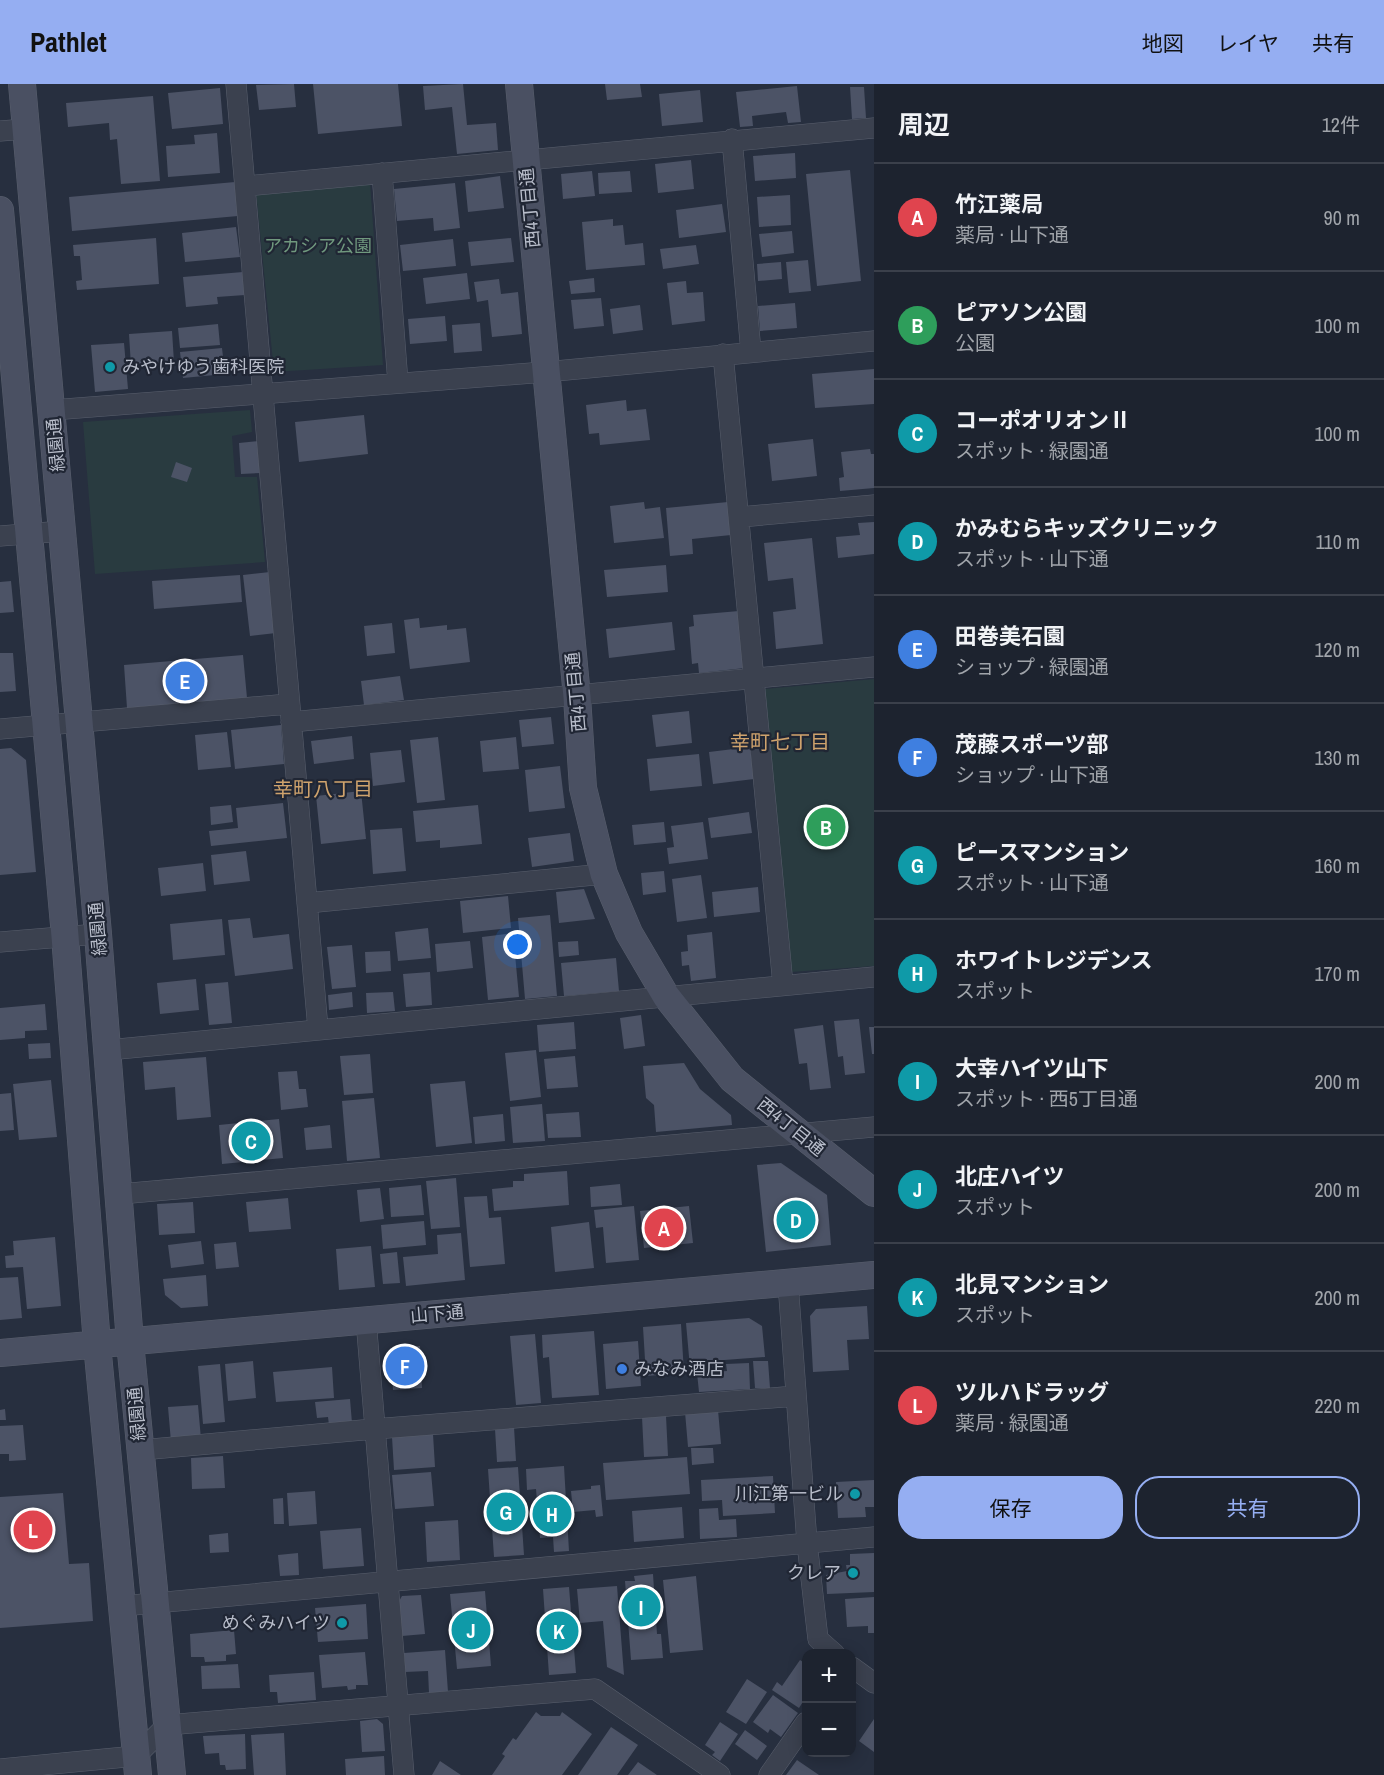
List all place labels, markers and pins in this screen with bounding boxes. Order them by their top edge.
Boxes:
place label: みやけゆう歯科医院 [122,354,284,379]
marker: みやけゆう歯科医院 [103,360,117,374]
pin: E [166,658,204,704]
pin: B [806,804,846,850]
pin: C [232,1118,270,1164]
pin: D [776,1198,816,1242]
pin: A [644,1206,684,1250]
pin: F [386,1344,424,1388]
place label: みなみ酒店 [634,1356,724,1381]
marker: みなみ酒店 [615,1362,629,1376]
place label: 川江第一ビル [735,1481,843,1506]
marker: 川江第一ビル [848,1487,862,1501]
pin: G [486,1490,526,1534]
pin: H [532,1492,572,1536]
pin: L [14,1508,52,1552]
place label: クレア [787,1560,841,1585]
marker: クレア [846,1566,860,1580]
pin: I [622,1584,660,1630]
pin: J [452,1608,490,1652]
pin: K [540,1608,578,1654]
place label: めぐみハイツ [222,1610,330,1635]
marker: めぐみハイツ [335,1616,349,1630]

